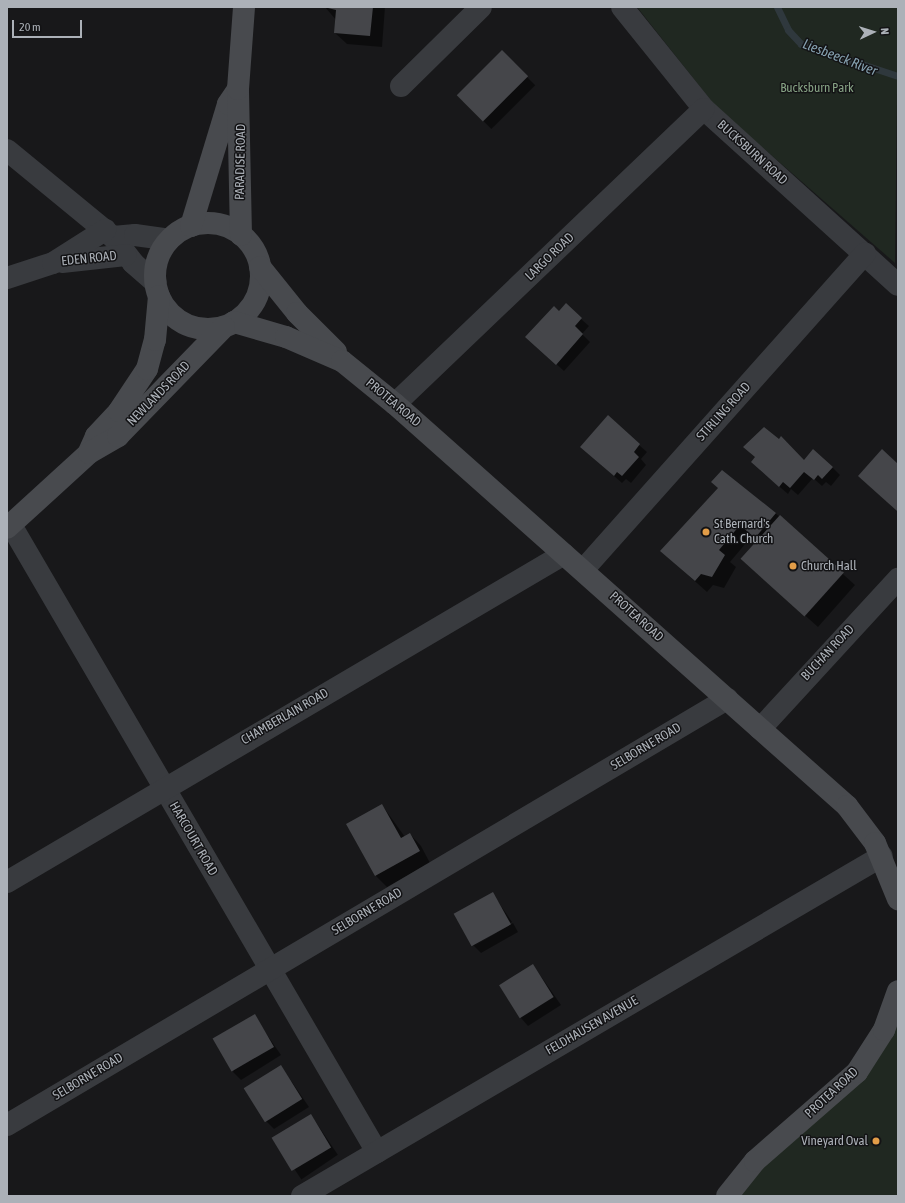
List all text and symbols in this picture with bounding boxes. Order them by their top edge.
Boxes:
scale bar [14,12,84,38]
north arrow [853,12,893,52]
text: 20 m [19,20,41,34]
text: N [879,28,891,35]
water label: Liesbeeck River [800,35,880,79]
park label: Bucksburn Park [780,80,854,96]
street label: BUCKSBURN ROAD [714,117,790,189]
street label: PARADISE ROAD [233,124,249,200]
street label: LARGO ROAD [522,230,578,284]
street label: EDEN ROAD [61,248,117,270]
street label: NEWLANDS ROAD [124,358,194,430]
street label: PROTEA ROAD [362,375,424,431]
street label: STIRLING ROAD [694,380,754,444]
place label: St Bernard's Cath. Church [714,517,773,548]
marker: St Bernard's Cath. Church [701,527,711,537]
place label: Church Hall [801,558,857,574]
marker: Church Hall [788,561,798,571]
street label: PROTEA ROAD [606,589,666,645]
street label: BUCHAN ROAD [798,622,858,684]
street label: CHAMBERLAIN ROAD [238,686,332,748]
street label: SELBORNE ROAD [608,720,684,774]
street label: HARCOURT ROAD [166,799,220,879]
street label: SELBORNE ROAD [329,885,405,939]
street label: FELDHAUSEN AVENUE [543,993,641,1059]
street label: SELBORNE ROAD [50,1050,126,1104]
street label: PROTEA ROAD [802,1064,862,1122]
place label: Vineyard Oval [801,1133,868,1149]
marker: Vineyard Oval [871,1136,881,1146]

